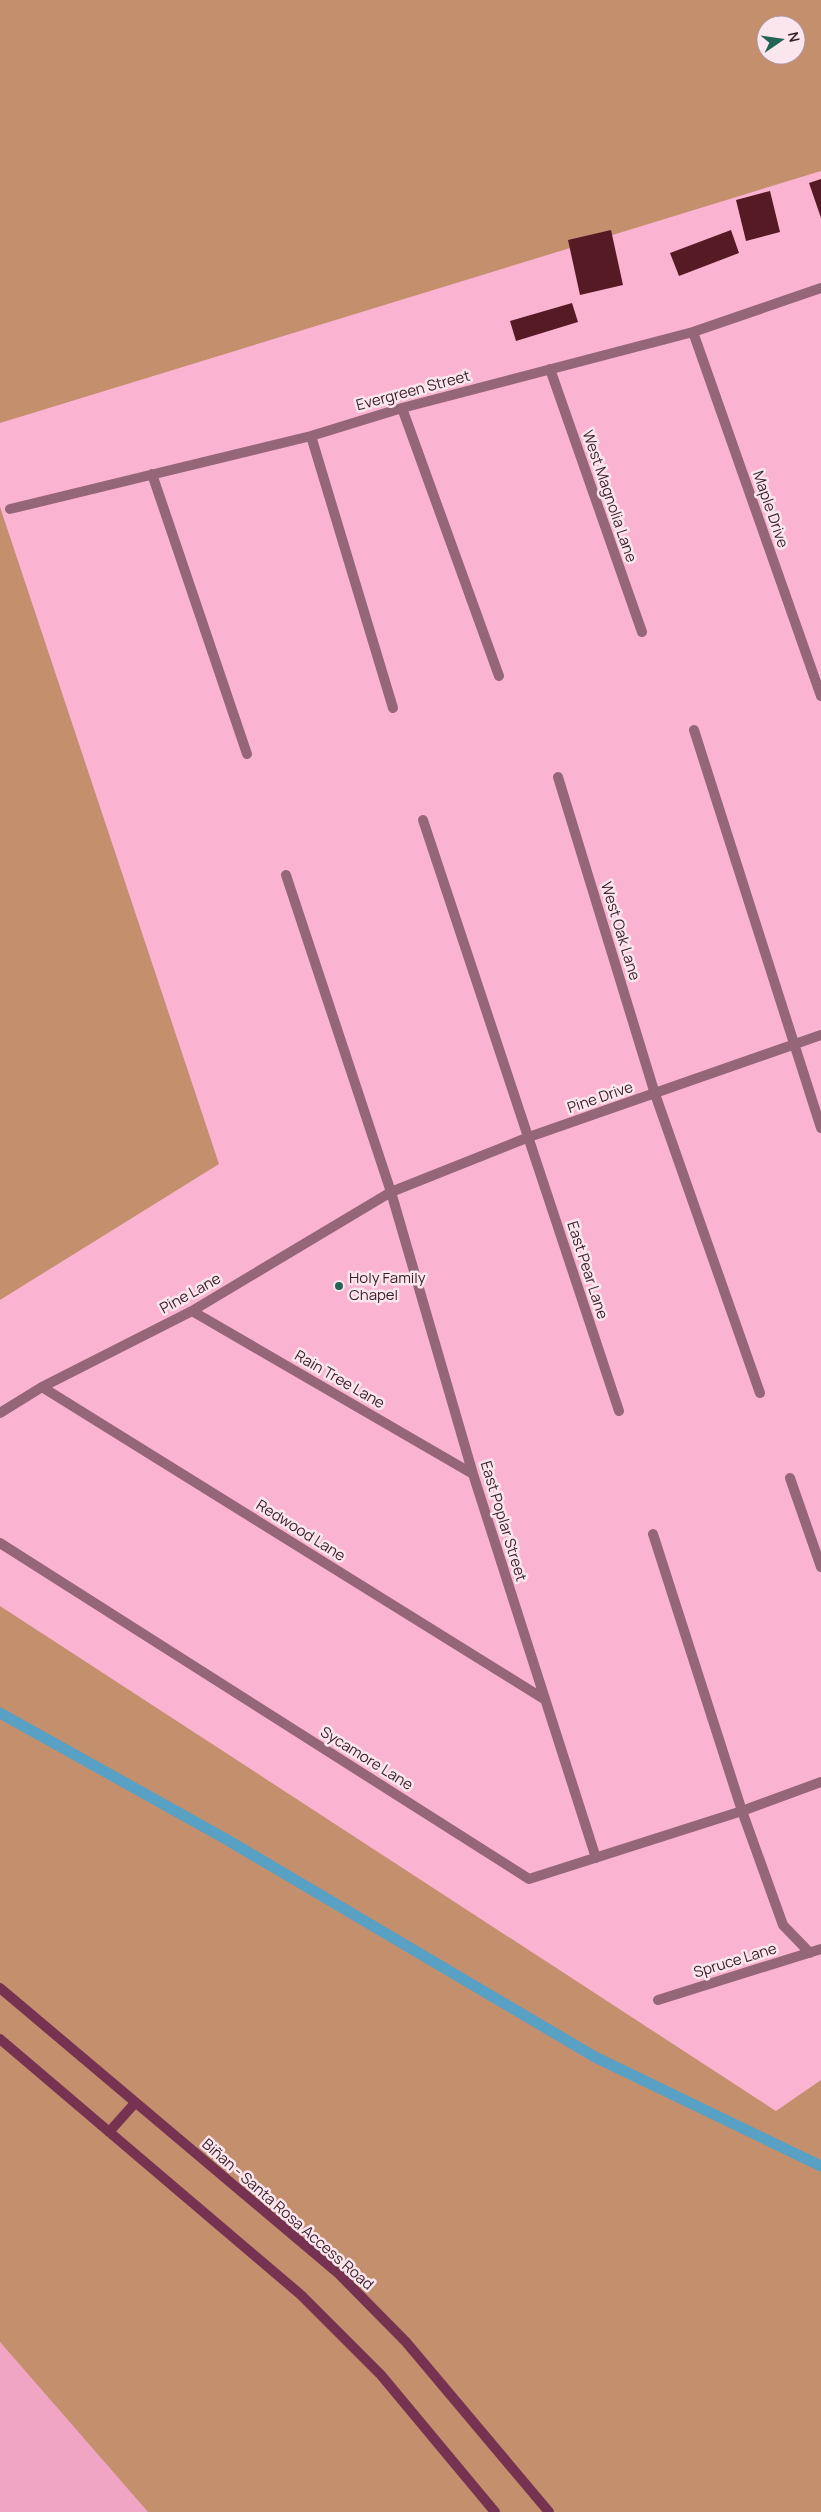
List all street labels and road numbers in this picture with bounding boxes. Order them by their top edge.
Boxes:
street label: Evergreen Street [354,365,472,415]
street label: West Magnolia Lane [578,427,643,565]
street label: Maple Drive [748,468,794,551]
street label: West Oak Lane [596,879,646,983]
street label: Pine Drive [564,1076,636,1118]
street label: East Pear Lane [562,1218,614,1322]
street label: Pine Lane [156,1268,225,1318]
street label: Rain Tree Lane [291,1345,389,1413]
street label: East Poplar Street [476,1458,532,1584]
street label: Redwood Lane [252,1494,350,1566]
street label: Sycamore Lane [317,1721,417,1795]
street label: Spruce Lane [691,1937,779,1983]
street label: Biñan - Santa Rosa Access Road [198,2134,378,2294]

